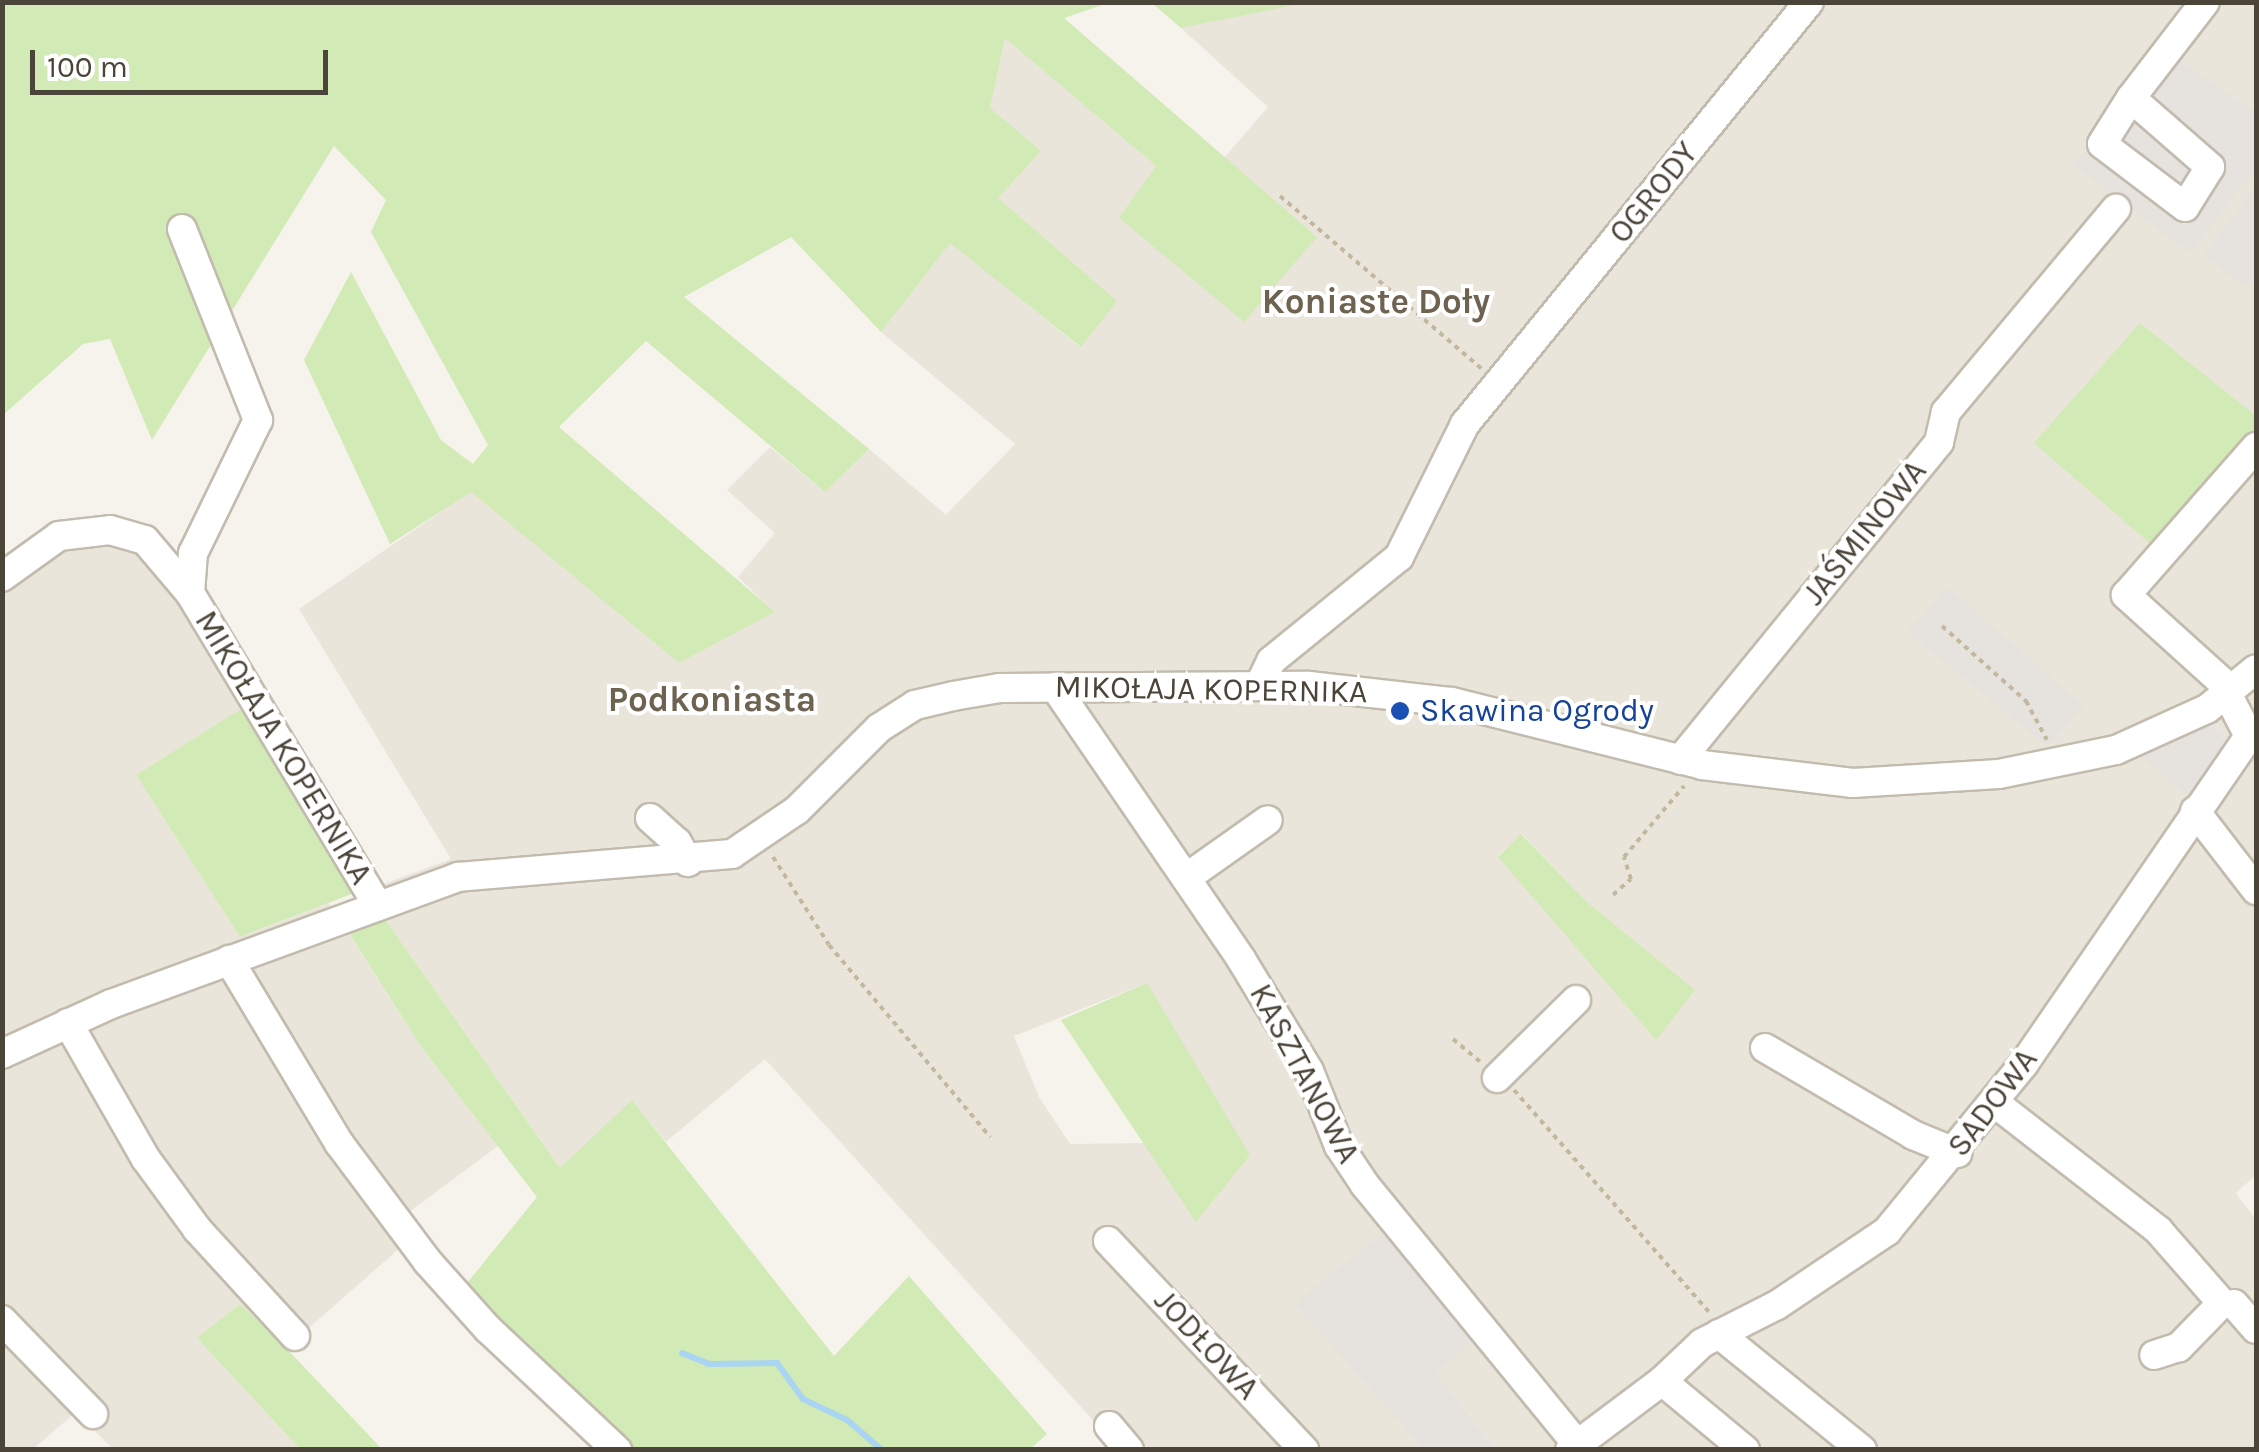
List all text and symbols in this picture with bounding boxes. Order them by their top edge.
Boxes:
scale bar [35,30,332,92]
text: 100 m [47,49,128,85]
street label: OGRODY [1602,135,1706,251]
district label: Koniaste Doły [1262,281,1490,323]
street label: JAŚMINOWA [1795,453,1935,613]
street label: MIKOŁAJA KOPERNIKA [186,604,380,892]
street label: MIKOŁAJA KOPERNIKA [1054,668,1368,712]
district label: Podkoniasta [608,679,816,721]
place label: Skawina Ogrody [1420,692,1654,730]
marker: Skawina Ogrody [1389,700,1411,722]
street label: KASZTANOWA [1241,978,1367,1170]
street label: SADOWA [1940,1041,2046,1165]
street label: JODŁOWA [1145,1282,1267,1408]

